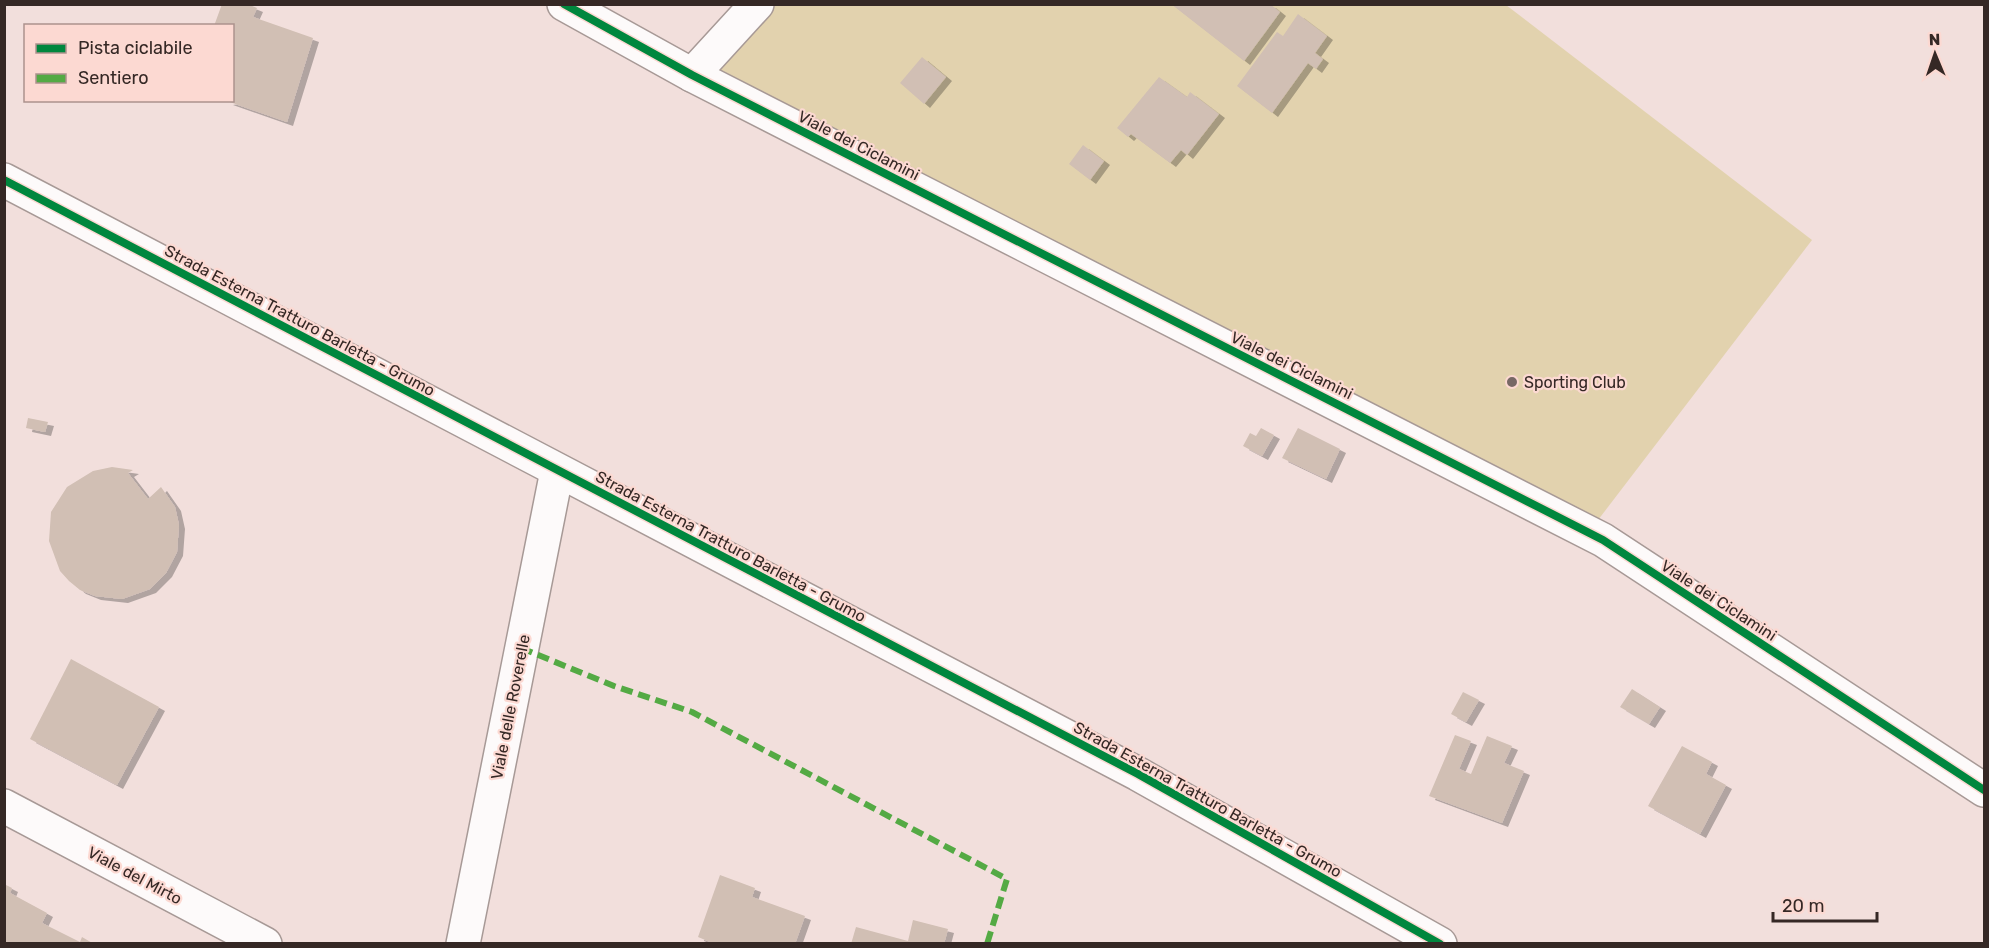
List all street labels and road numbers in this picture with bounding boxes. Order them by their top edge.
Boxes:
street label: Viale dei Ciclamini [795,107,923,184]
street label: Strada Esterna Tratturo Barletta - Grumo [161,241,438,400]
street label: Viale dei Ciclamini [1227,328,1356,403]
street label: Strada Esterna Tratturo Barletta - Grumo [592,467,869,626]
street label: Viale dei Ciclamini [1657,556,1780,645]
street label: Viale delle Roverelle [487,633,534,781]
street label: Strada Esterna Tratturo Barletta - Grumo [1070,718,1345,881]
street label: Viale del Mirto [84,843,185,908]

